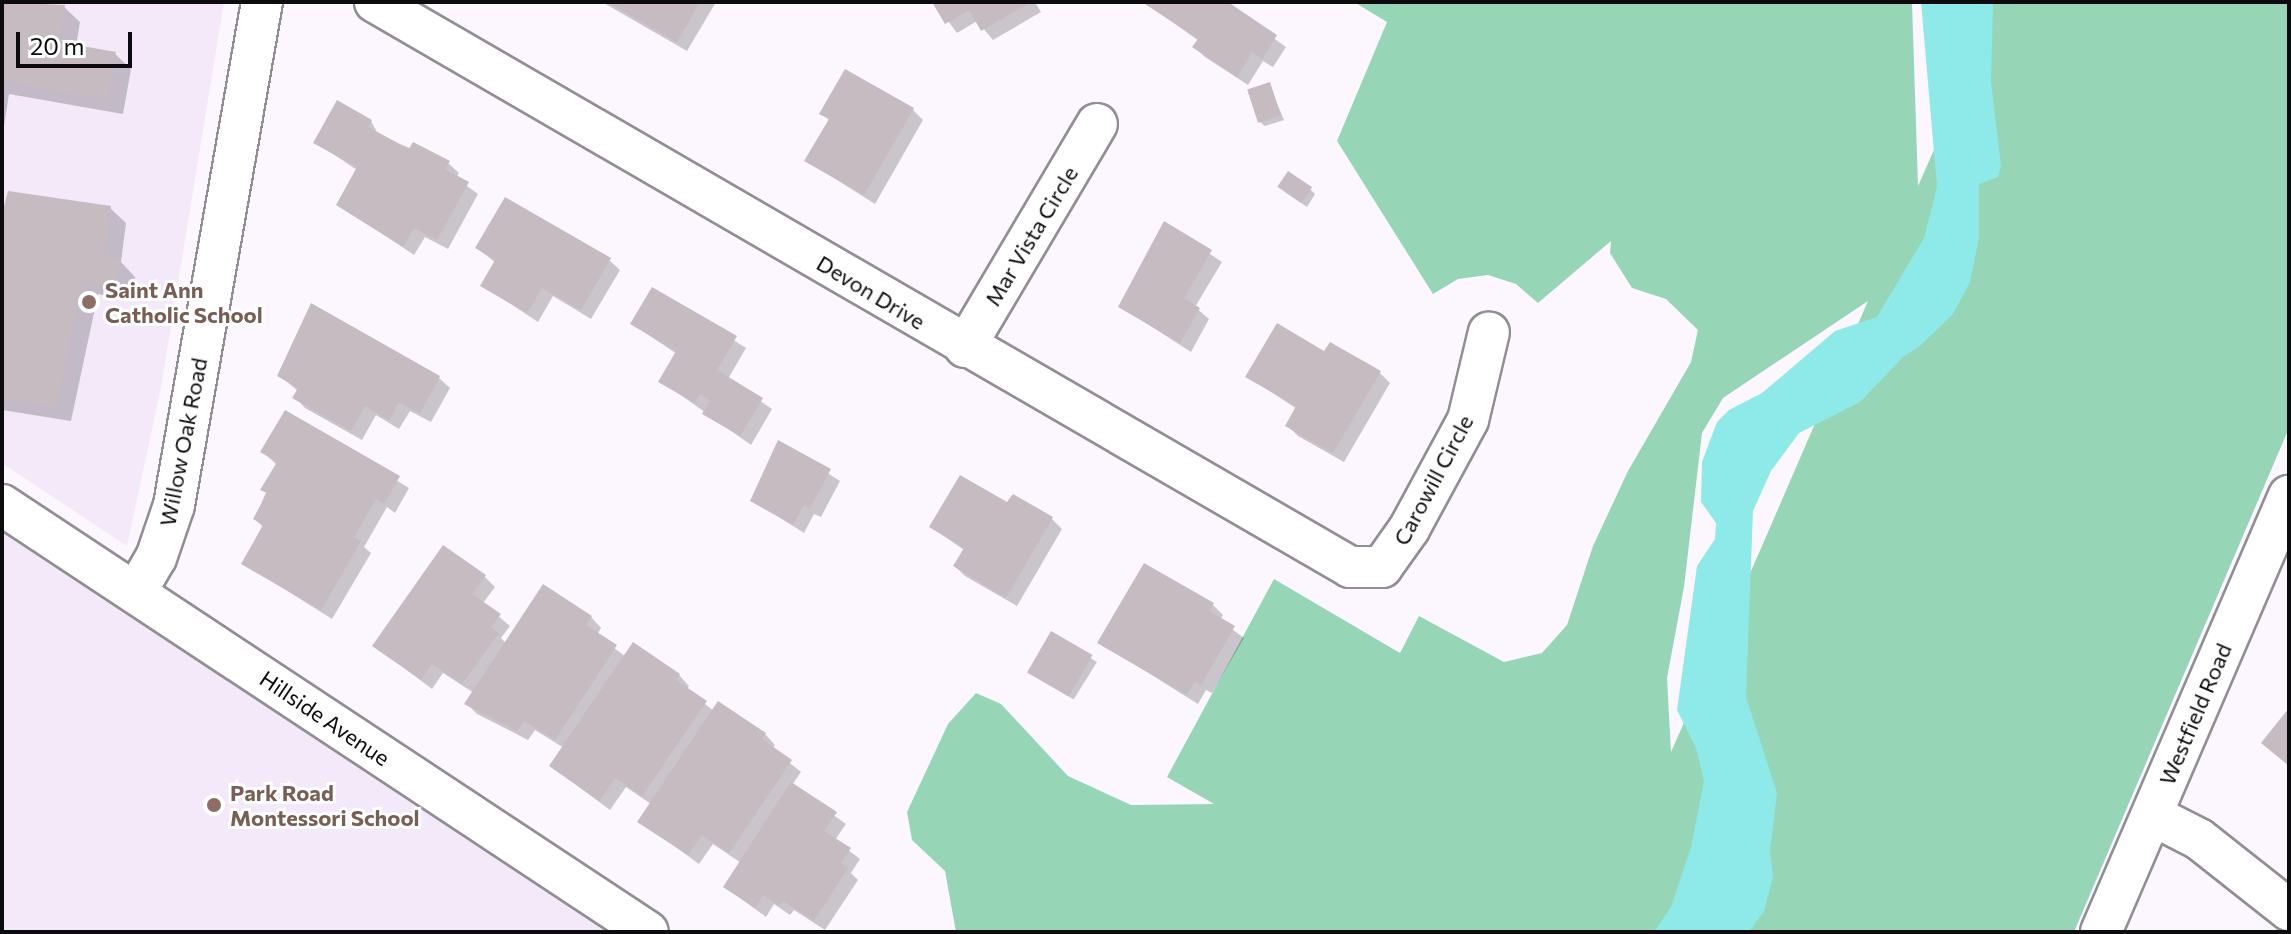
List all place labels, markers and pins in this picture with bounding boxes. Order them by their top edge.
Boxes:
place label: Saint Ann Catholic School [105,276,263,328]
marker: Saint Ann Catholic School [80,293,98,311]
place label: Park Road Montessori School [230,779,420,830]
marker: Park Road Montessori School [205,796,223,814]

